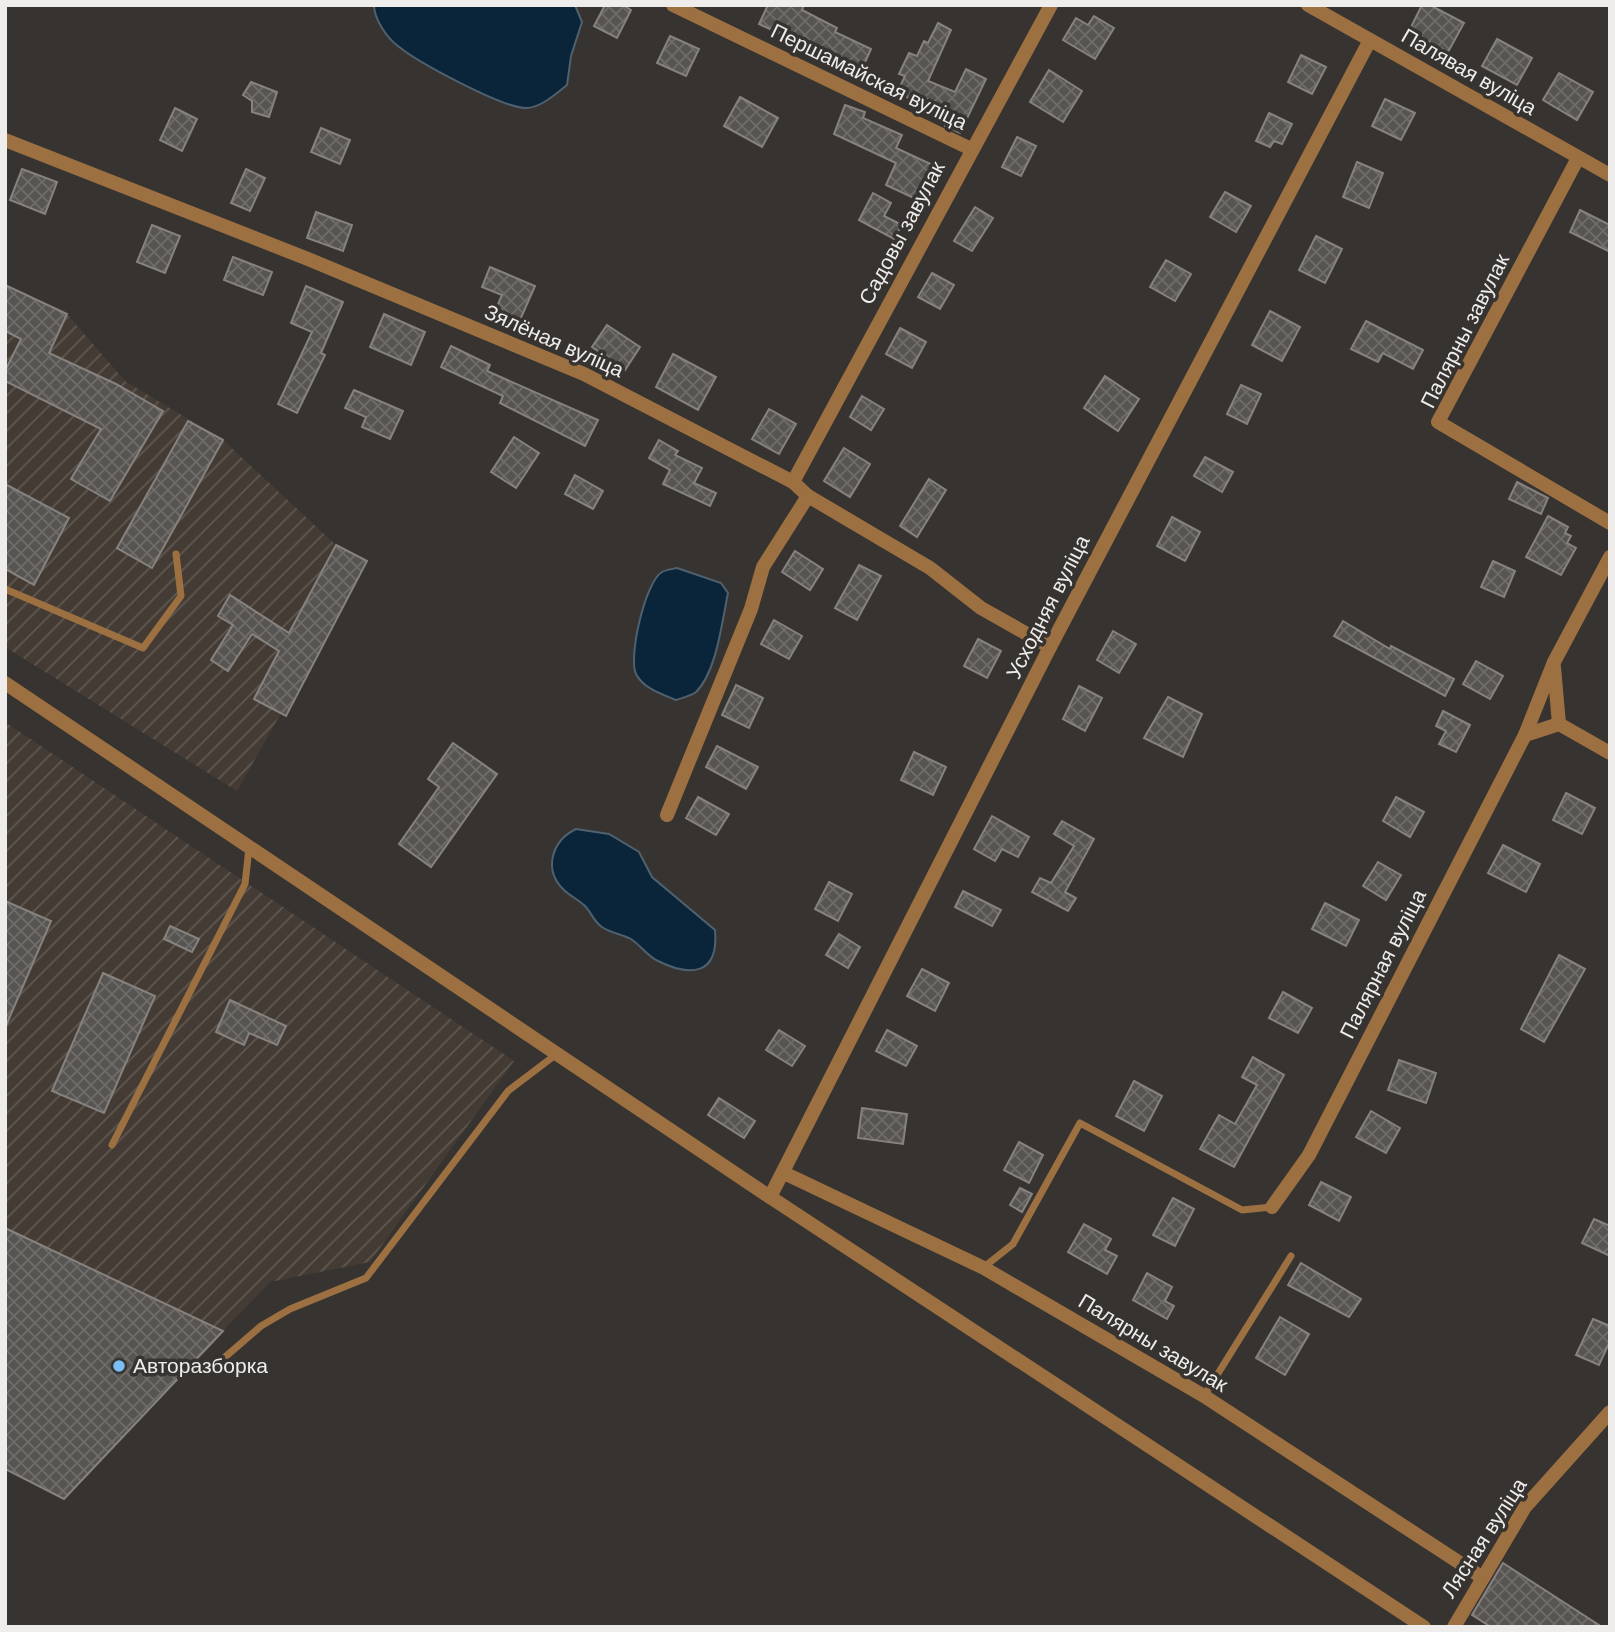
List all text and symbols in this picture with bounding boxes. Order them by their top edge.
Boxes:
street label: Першамайская вуліца [767,19,971,134]
street label: Палявая вуліца [1398,24,1541,120]
street label: Садовы завулак [854,157,949,308]
street label: Палярны завулак [1416,249,1514,412]
street label: Зялёная вуліца [481,300,628,382]
street label: Усходняя вуліца [1002,531,1094,682]
street label: Палярная вуліца [1335,885,1430,1042]
street label: Палярны завулак [1075,1289,1233,1397]
place label: Авторазборка [133,1354,268,1377]
marker: Авторазборка [111,1358,127,1374]
street label: Лясная вуліца [1436,1474,1531,1602]

